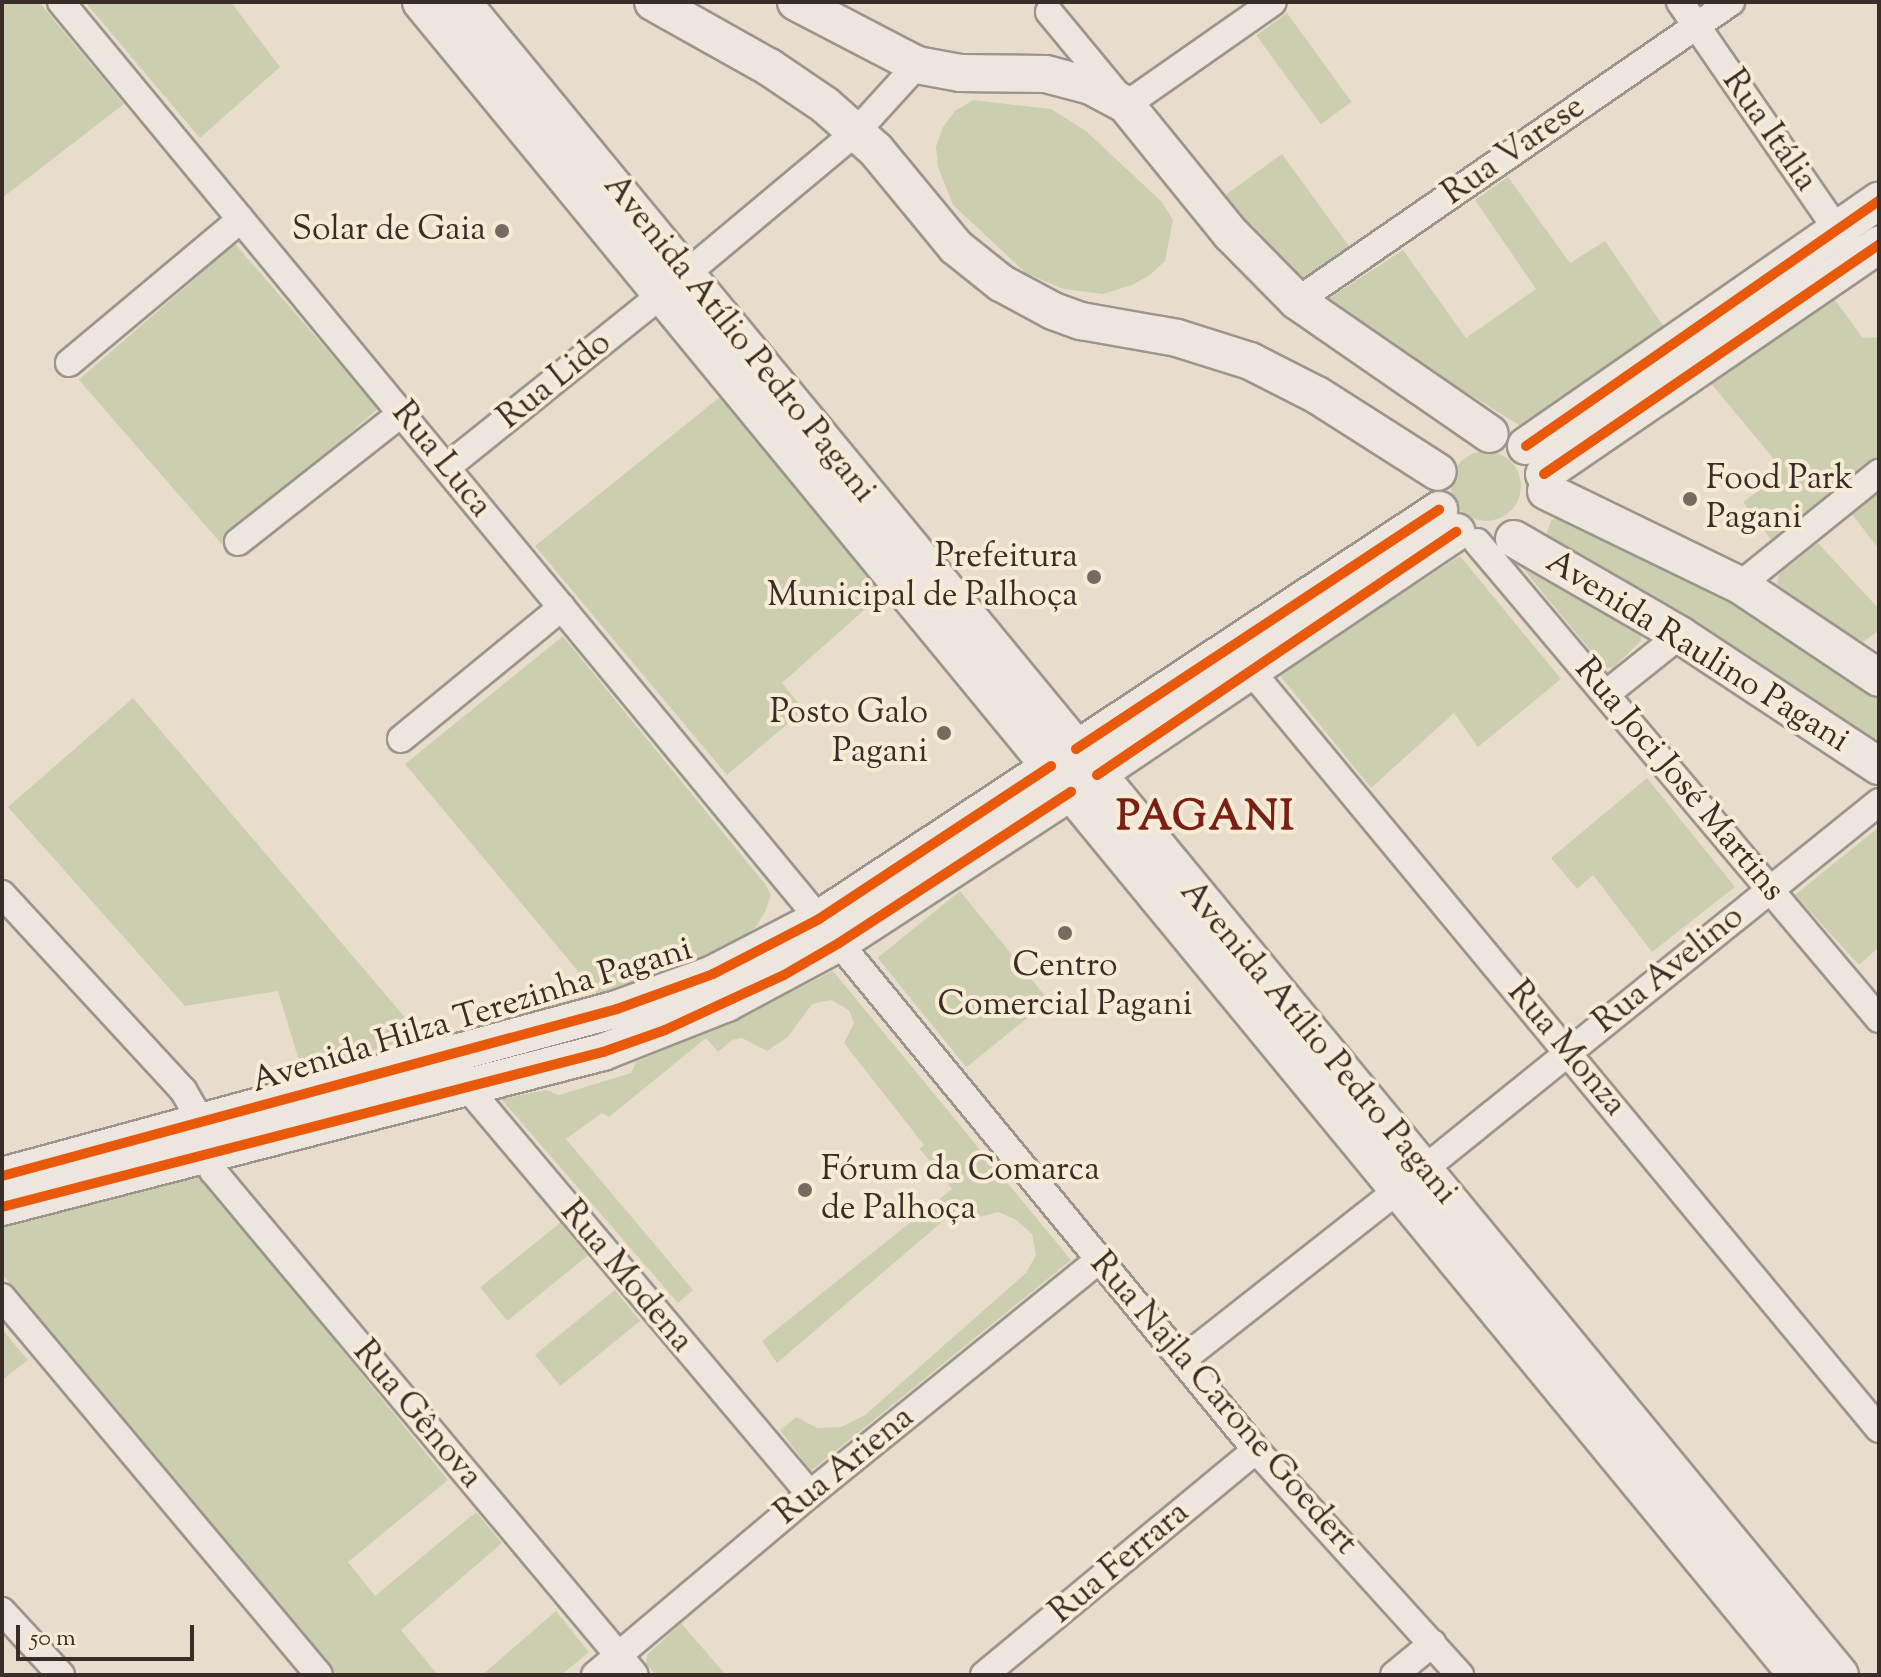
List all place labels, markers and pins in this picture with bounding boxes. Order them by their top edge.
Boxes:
place label: Solar de Gaia [292,211,486,251]
marker: Solar de Gaia [493,222,511,240]
place label: Food Park Pagani [1706,459,1853,538]
marker: Food Park Pagani [1681,490,1699,508]
place label: Prefeitura Municipal de Palhoça [767,537,1078,616]
marker: Prefeitura Municipal de Palhoça [1085,568,1103,586]
place label: Posto Galo Pagani [770,693,928,772]
marker: Posto Galo Pagani [935,724,953,742]
marker: Centro Comercial Pagani [1056,924,1074,942]
place label: Centro Comercial Pagani [938,946,1192,1026]
place label: Fórum da Comarca de Palhoça [821,1150,1100,1230]
marker: Fórum da Comarca de Palhoça [796,1181,814,1199]

